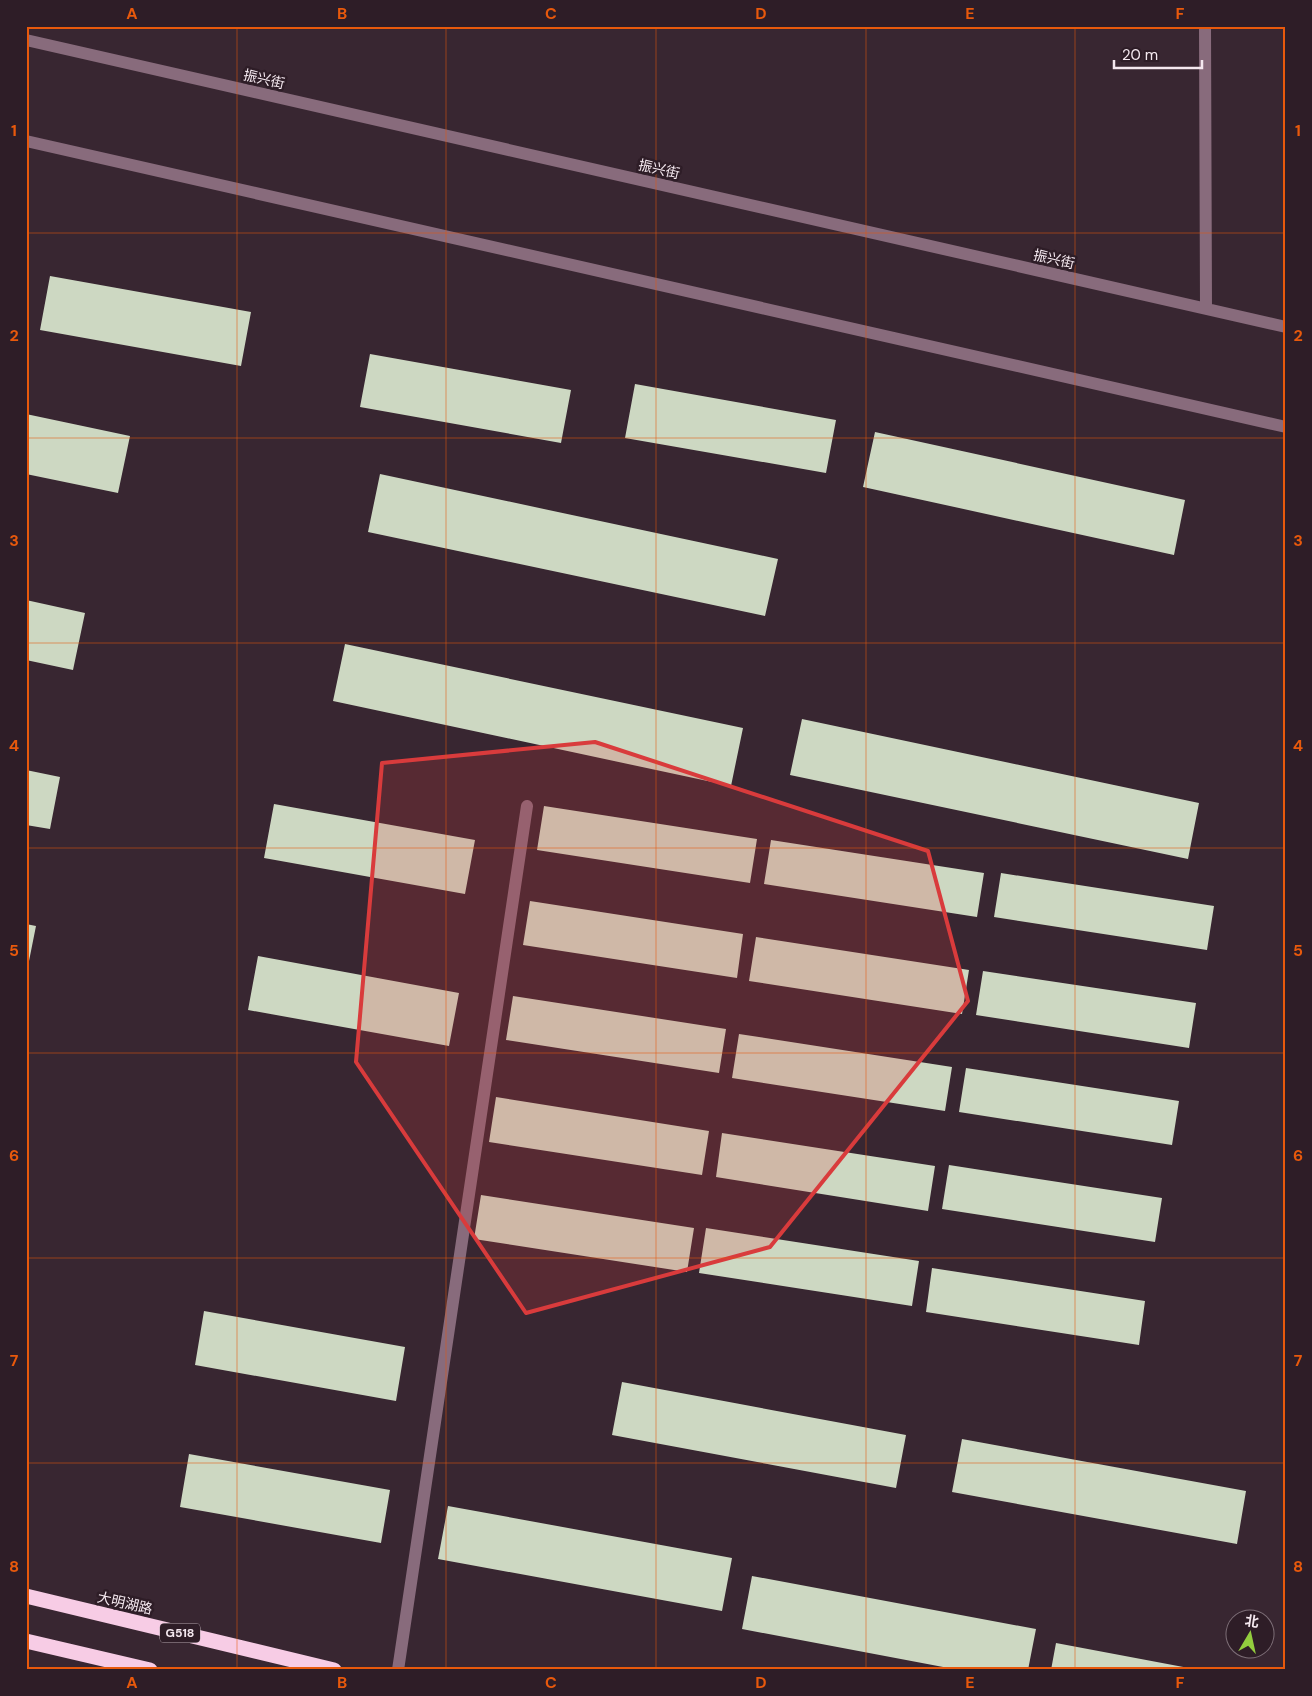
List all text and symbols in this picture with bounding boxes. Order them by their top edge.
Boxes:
text: A [126,3,138,24]
text: B [337,3,347,24]
text: C [545,3,557,24]
text: D [755,3,767,24]
text: E [965,3,975,24]
text: F [1176,3,1185,24]
scale bar [1114,38,1202,70]
text: 20 m [1122,45,1158,65]
street label: 振兴街 [242,66,286,92]
text: 1 [11,120,17,141]
text: 1 [1295,120,1301,141]
street label: 振兴街 [637,156,681,182]
street label: 振兴街 [1032,246,1076,272]
text: 2 [9,325,19,346]
text: 2 [1293,325,1303,346]
text: 3 [9,530,19,551]
text: 3 [1293,530,1303,551]
text: 4 [9,735,19,756]
text: 4 [1293,735,1303,756]
text: 5 [9,940,19,961]
text: 5 [1293,940,1303,961]
text: 6 [9,1145,19,1166]
text: 6 [1293,1145,1303,1166]
text: 7 [10,1350,19,1371]
text: 7 [1294,1350,1303,1371]
text: 8 [9,1556,19,1577]
text: 8 [1293,1556,1303,1577]
street label: 大明湖路 [96,1588,154,1618]
north arrow [1224,1608,1274,1658]
text: 北 [1244,1611,1260,1631]
road number: G518 [160,1624,200,1642]
text: A [126,1672,138,1693]
text: B [337,1672,347,1693]
text: C [545,1672,557,1693]
text: D [755,1672,767,1693]
text: E [965,1672,975,1693]
text: F [1176,1672,1185,1693]

